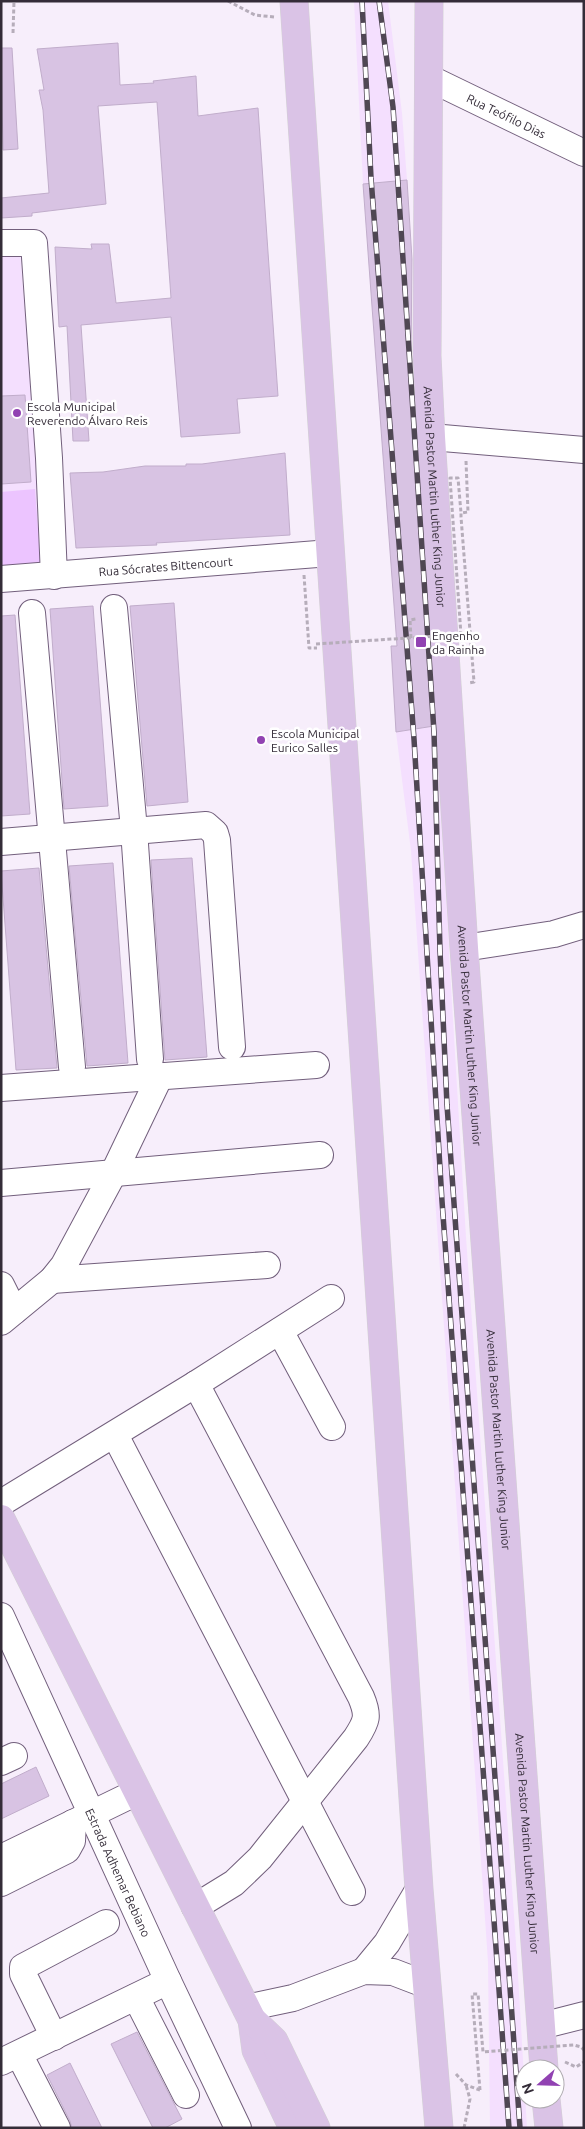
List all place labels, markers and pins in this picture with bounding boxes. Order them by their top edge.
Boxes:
place label: Escola Municipal Reverendo Álvaro Reis [27,400,148,427]
marker: Escola Municipal Reverendo Álvaro Reis [11,407,23,419]
place label: Engenho da Rainha [432,629,484,656]
marker: Engenho da Rainha [414,635,428,649]
place label: Escola Municipal Eurico Salles [271,727,359,754]
marker: Escola Municipal Eurico Salles [255,734,267,746]

